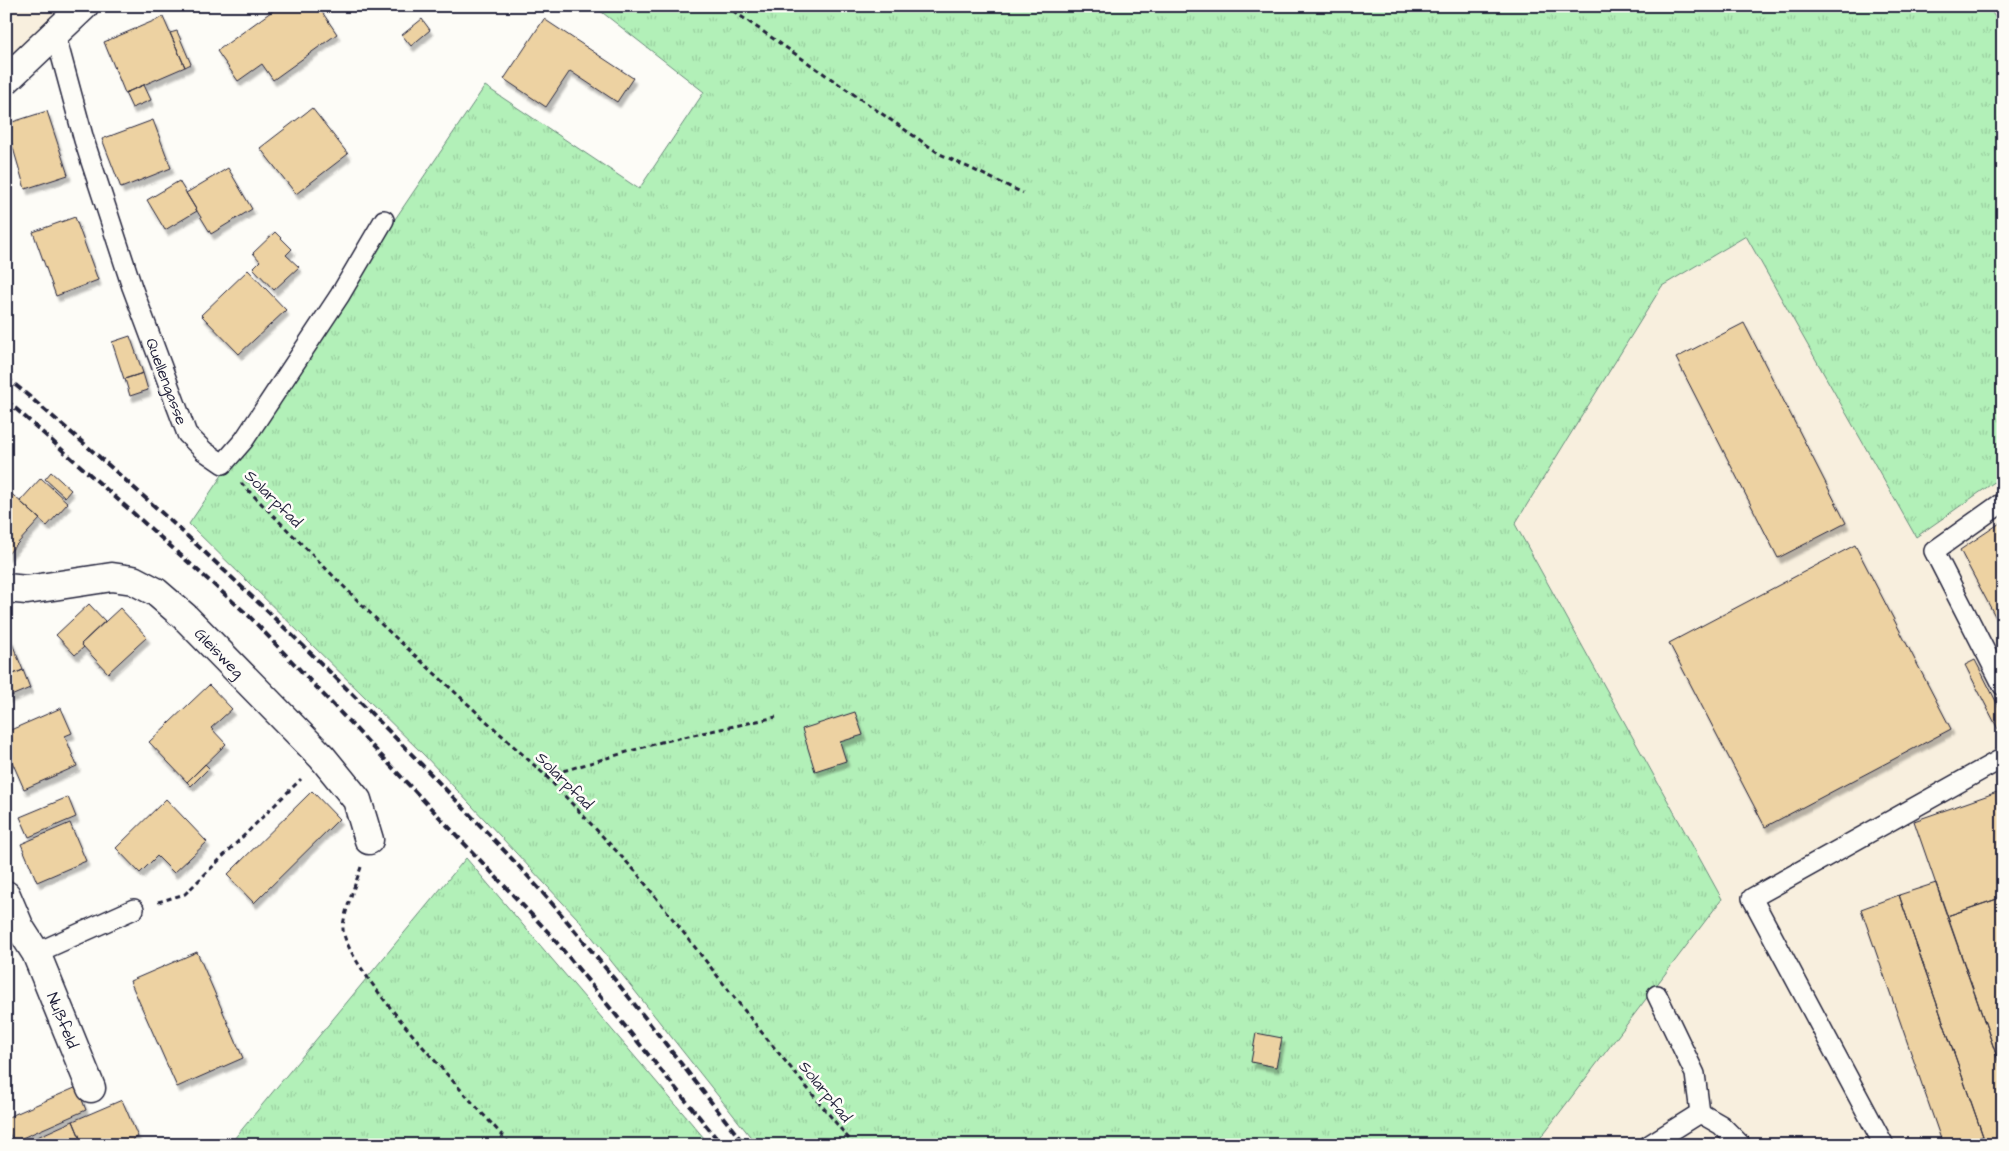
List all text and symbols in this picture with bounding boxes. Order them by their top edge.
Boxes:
street label: Quellengasse [140,335,193,428]
street label: Solarpfad [240,465,307,532]
street label: Gleisweg [189,623,249,684]
street label: Solarpfad [531,747,598,814]
street label: Nußfeld [41,989,84,1052]
street label: Solarpfad [794,1056,857,1127]

